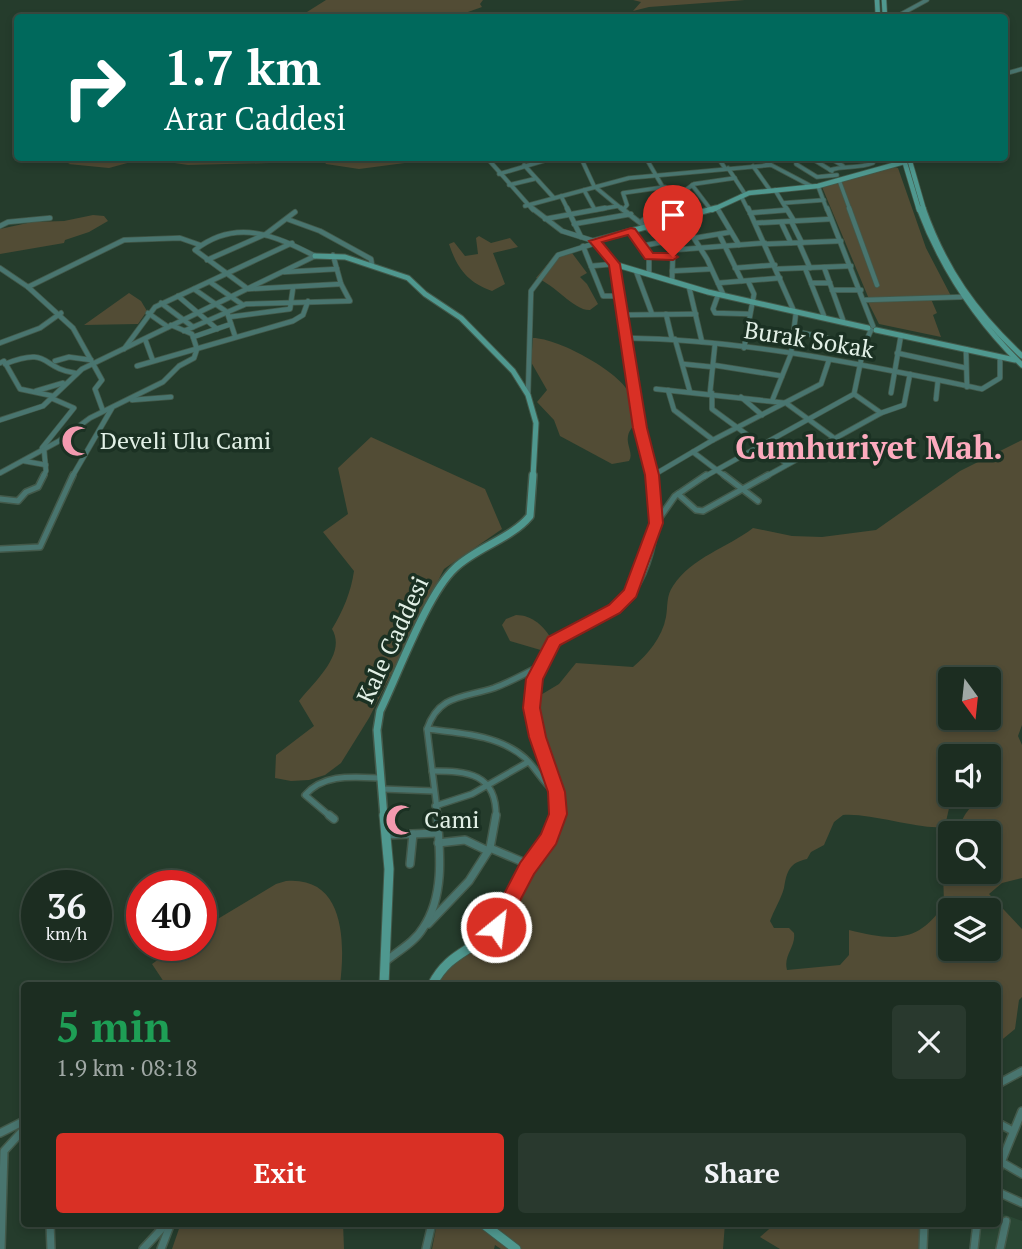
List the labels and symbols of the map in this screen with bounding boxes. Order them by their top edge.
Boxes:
pin [643,185,703,257]
street label: Burak Sokak [742,313,877,365]
mosque icon: Develi Ulu Cami [60,424,94,458]
place label: Develi Ulu Cami [100,424,271,456]
district label: Cumhuriyet Mah. [735,426,1003,468]
street label: Kale Caddesi [349,571,435,708]
north arrow [938,667,1001,730]
mosque icon: Cami [384,803,418,837]
place label: Cami [424,803,480,835]
speed limit sign: 40 [126,870,217,961]
position arrow [459,890,533,964]

